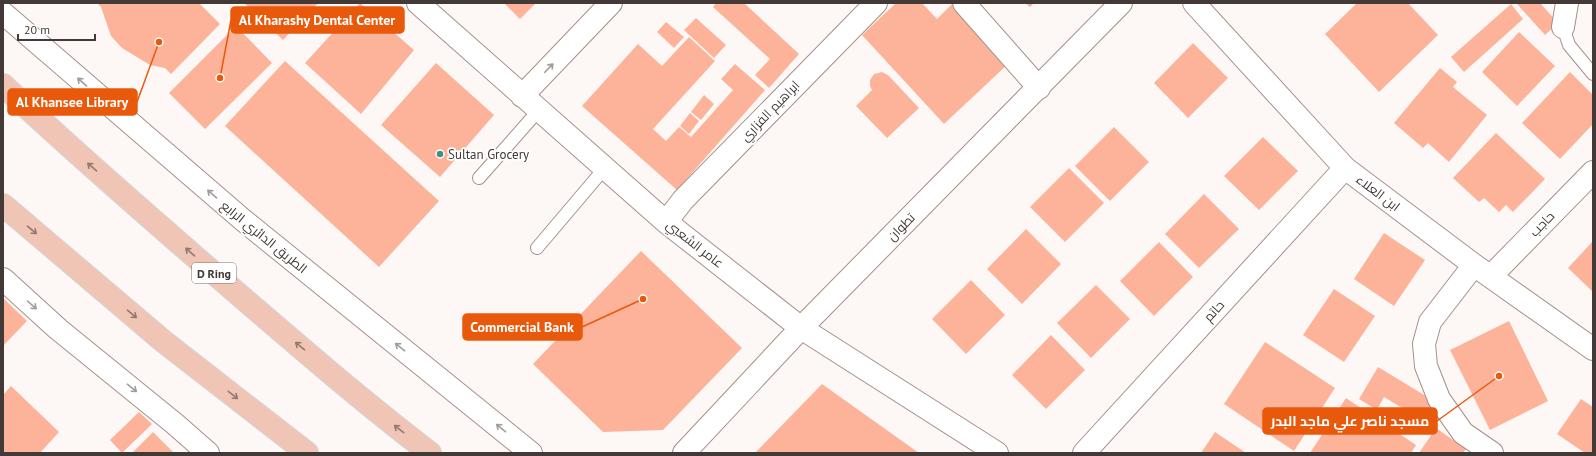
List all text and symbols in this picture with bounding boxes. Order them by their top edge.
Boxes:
callout: Al Kharashy Dental Center [231,7,404,33]
text: Al Kharashy Dental Center [239,11,395,29]
scale bar [18,16,95,42]
text: 20 m [24,22,50,37]
one-way arrow [544,63,553,73]
one-way arrow [77,77,87,86]
street label: ابراهيم الفزاري [737,77,805,146]
callout: Al Khansee Library [8,89,137,115]
text: Al Khansee Library [16,93,129,111]
place label: Sultan Grocery [448,146,529,163]
marker: Sultan Grocery [435,149,445,159]
one-way arrow [87,162,98,171]
street label: ابن العلاء [1353,171,1403,215]
one-way arrow [207,189,218,198]
street label: الطريق الدائري الرابع [216,197,311,279]
street label: حاجب [1526,208,1558,240]
street label: تطوان [883,209,919,245]
street label: عامر الشعبي [662,216,727,273]
one-way arrow [27,226,38,235]
one-way arrow [185,248,196,257]
road number: D Ring [192,263,236,283]
street label: حاتم [1200,297,1229,326]
one-way arrow [27,300,37,310]
one-way arrow [126,310,137,319]
callout: Commercial Bank [463,314,582,340]
text: Commercial Bank [470,318,574,336]
one-way arrow [294,341,305,350]
one-way arrow [394,342,405,351]
one-way arrow [126,384,137,393]
one-way arrow [228,391,239,400]
callout: مسجد ناصر علي ماجد البدر [1263,408,1437,434]
text: مسجد ناصر علي ماجد البدر [1270,412,1429,433]
one-way arrow [496,424,506,433]
one-way arrow [394,425,405,433]

